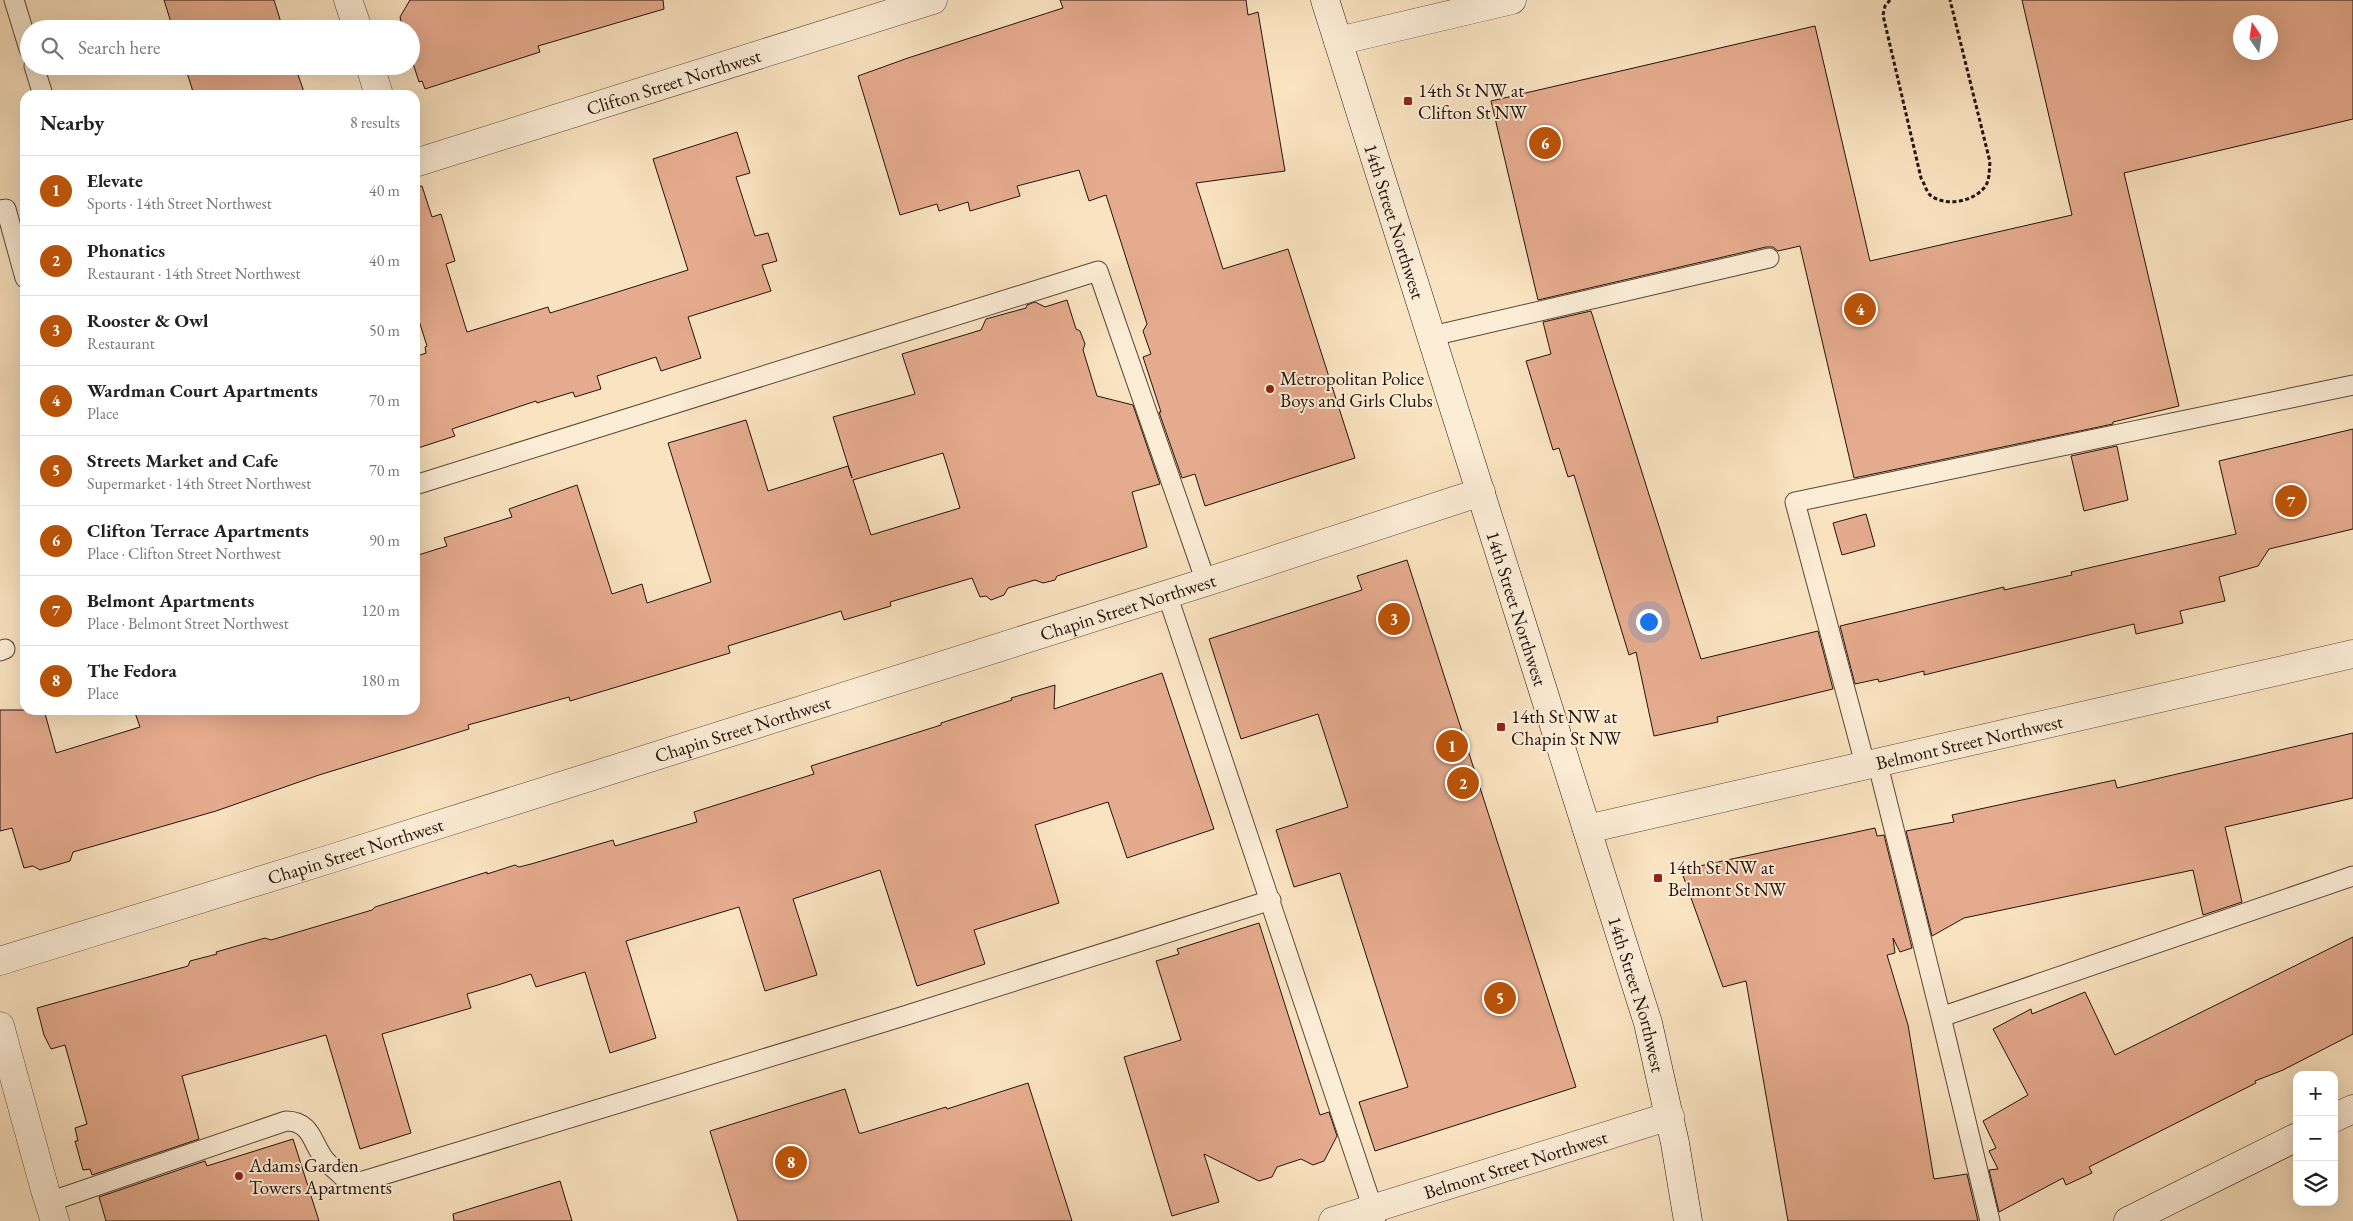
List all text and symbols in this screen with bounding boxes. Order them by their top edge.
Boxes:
north arrow [2233,15,2278,60]
search box [20,20,420,75]
icon: search [38,34,66,62]
text: Search here [78,35,160,60]
street label: Clifton Street Northwest [583,42,764,121]
place label: 14th St NW at Clifton St NW [1418,78,1528,125]
marker: 14th St NW at Clifton St NW [1402,95,1414,107]
text: Nearby [40,109,104,136]
text: 8 results [350,112,400,133]
pin: 6 [1529,124,1561,162]
street label: 14th Street Northwest [1359,140,1431,302]
text: Elevate [87,168,143,193]
text: 1 [52,180,60,201]
text: 40 m [369,180,400,201]
text: Sports · 14th Street Northwest [87,193,272,214]
text: Phonatics [87,238,165,263]
text: 2 [52,250,60,271]
text: 40 m [369,250,400,271]
text: Restaurant · 14th Street Northwest [87,263,300,284]
pin: 4 [1844,290,1876,328]
text: Rooster & Owl [87,308,208,333]
text: 3 [52,320,60,341]
text: 50 m [369,320,400,341]
text: Restaurant [87,333,155,354]
place label: Metropolitan Police Boys and Girls Clubs [1280,366,1433,413]
text: Wardman Court Apartments [87,378,318,403]
marker: Metropolitan Police Boys and Girls Clubs [1264,383,1276,395]
text: 4 [52,390,60,411]
text: 70 m [369,390,400,411]
text: Place [87,403,119,424]
text: Streets Market and Cafe [87,448,278,473]
text: 5 [52,460,60,481]
text: 70 m [369,460,400,481]
text: Supermarket · 14th Street Northwest [87,473,311,494]
pin: 7 [2275,482,2307,520]
text: Clifton Terrace Apartments [87,518,309,543]
street label: 14th Street Northwest [1481,528,1553,689]
text: 6 [52,530,60,551]
text: 90 m [369,530,400,551]
text: Place · Clifton Street Northwest [87,543,281,564]
street label: Chapin Street Northwest [1037,567,1219,646]
text: Belmont Apartments [87,588,254,613]
text: 7 [52,600,60,621]
text: 120 m [361,600,400,621]
pin: 3 [1378,600,1410,638]
your location [1636,609,1662,635]
text: Place · Belmont Street Northwest [87,613,289,634]
text: The Fedora [87,658,177,683]
text: 8 [52,670,60,691]
text: 180 m [361,670,400,691]
text: Place [87,683,119,704]
street label: Chapin Street Northwest [651,689,834,768]
place label: 14th St NW at Chapin St NW [1511,704,1622,751]
street label: Belmont Street Northwest [1873,708,2065,775]
marker: 14th St NW at Chapin St NW [1495,721,1507,733]
pin: 1 [1436,727,1468,765]
pin: 2 [1447,764,1479,802]
street label: Chapin Street Northwest [264,811,446,890]
place label: 14th St NW at Belmont St NW [1668,855,1787,902]
marker: 14th St NW at Belmont St NW [1652,872,1664,884]
street label: 14th Street Northwest [1602,913,1671,1075]
pin: 5 [1484,979,1516,1017]
map controls [2293,1071,2338,1206]
button: + [2293,1071,2338,1116]
button: − [2293,1116,2338,1161]
street label: Belmont Street Northwest [1420,1124,1610,1205]
pin: 8 [775,1143,807,1181]
place label: Adams Garden Towers Apartments [248,1153,392,1200]
button: layers [2293,1161,2338,1206]
marker: Adams Garden Towers Apartments [233,1170,245,1182]

